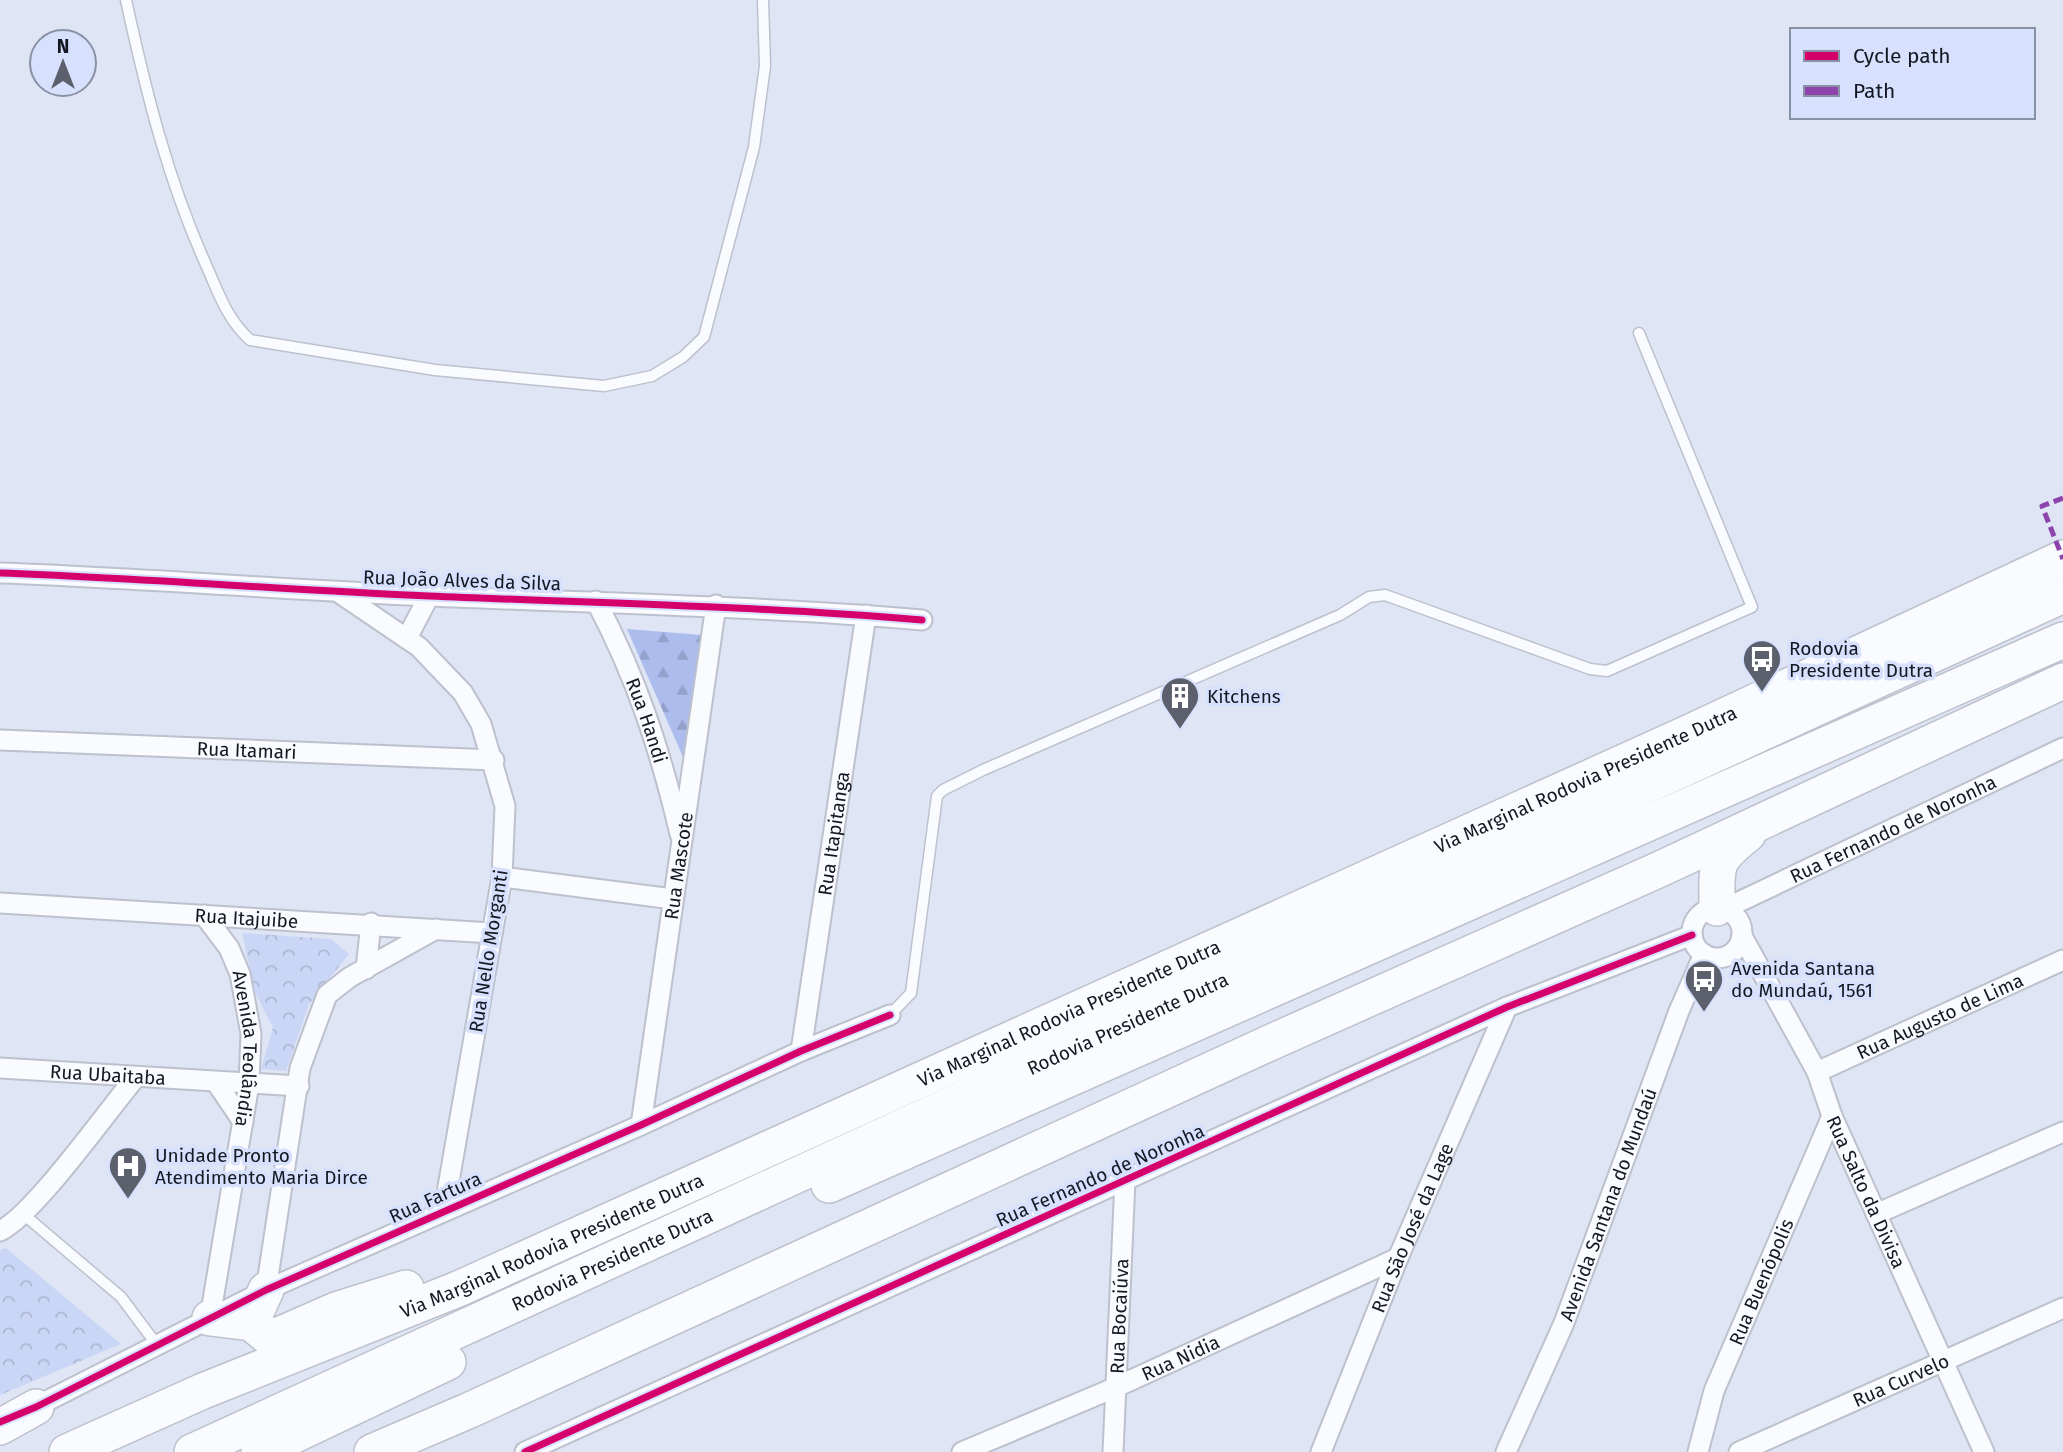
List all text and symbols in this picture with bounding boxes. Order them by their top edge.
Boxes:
north arrow [28,28,98,98]
legend [1790,28,2035,119]
text: N [57,35,69,58]
text: Cycle path [1853,43,1951,69]
text: Path [1853,78,1895,104]
street label: Rua João Alves da Silva [363,566,561,595]
place label: Rodovia Presidente Dutra [1789,637,1933,682]
bus stop icon: Rodovia Presidente Dutra [1741,638,1783,693]
street label: Rua Handi [621,674,672,766]
building icon: Kitchens [1159,675,1201,730]
place label: Kitchens [1207,685,1281,708]
street label: Via Marginal Rodovia Presidente Dutra [1431,701,1740,858]
street label: Rua Itamari [196,737,297,764]
street label: Rua Itapitanga [813,770,855,897]
street label: Rua Fernando de Noronha [1786,770,2000,888]
street label: Rua Mascote [660,810,698,921]
street label: Rua Nello Morganti [464,868,513,1034]
street label: Rua Itajuibe [194,904,299,933]
street label: Via Marginal Rodovia Presidente Dutra [913,937,1223,1091]
place label: Avenida Santana do Mundaú, 1561 [1731,957,1875,1002]
bus stop icon: Avenida Santana do Mundaú, 1561 [1683,958,1725,1013]
street label: Rodovia Presidente Dutra [1023,965,1231,1079]
street label: Avenida Teolândia [228,968,263,1129]
street label: Rua Augusto de Lima [1853,969,2027,1064]
street label: Rua Ubaitaba [49,1060,166,1090]
street label: Avenida Santana do Mundaú [1555,1085,1662,1324]
street label: Rua Salto da Divisa [1821,1112,1910,1272]
street label: Rua Fernando de Noronha [992,1119,1208,1232]
street label: Rua São José da Lage [1366,1140,1459,1316]
place label: Unidade Pronto Atendimento Maria Dirce [155,1144,368,1189]
hospital icon: Unidade Pronto Atendimento Maria Dirce [107,1145,149,1200]
street label: Rua Fartura [385,1167,485,1228]
street label: Via Marginal Rodovia Presidente Dutra [396,1169,706,1323]
street label: Rodovia Presidente Dutra [508,1203,716,1317]
street label: Rua Buenópolis [1724,1215,1799,1349]
street label: Rua Bocaiúva [1105,1258,1134,1374]
street label: Rua Nidia [1138,1330,1223,1386]
street label: Rua Curvelo [1849,1349,1953,1412]

